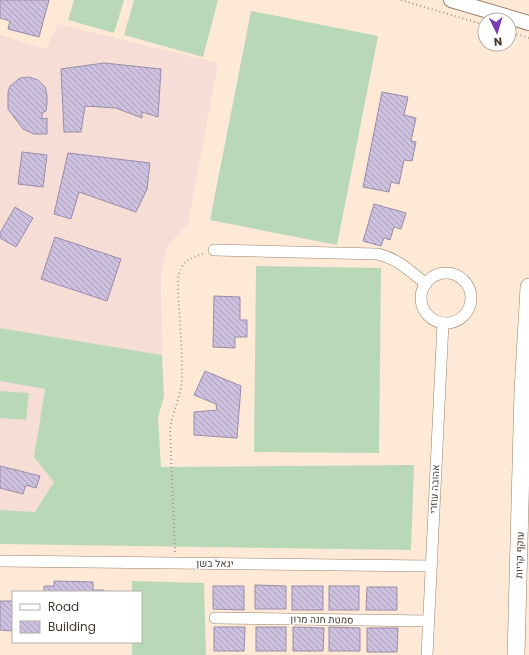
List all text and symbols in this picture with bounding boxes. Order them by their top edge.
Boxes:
north arrow [477,12,517,52]
text: N [493,34,503,50]
street label: אהובה עוזרי [426,464,443,514]
street label: עוקף קריות [511,531,528,579]
street label: יגאל בשן [196,556,234,571]
legend [12,591,142,643]
text: Road [48,598,79,615]
street label: סמטת חנה מרון [290,611,354,628]
text: Building [48,618,96,635]

